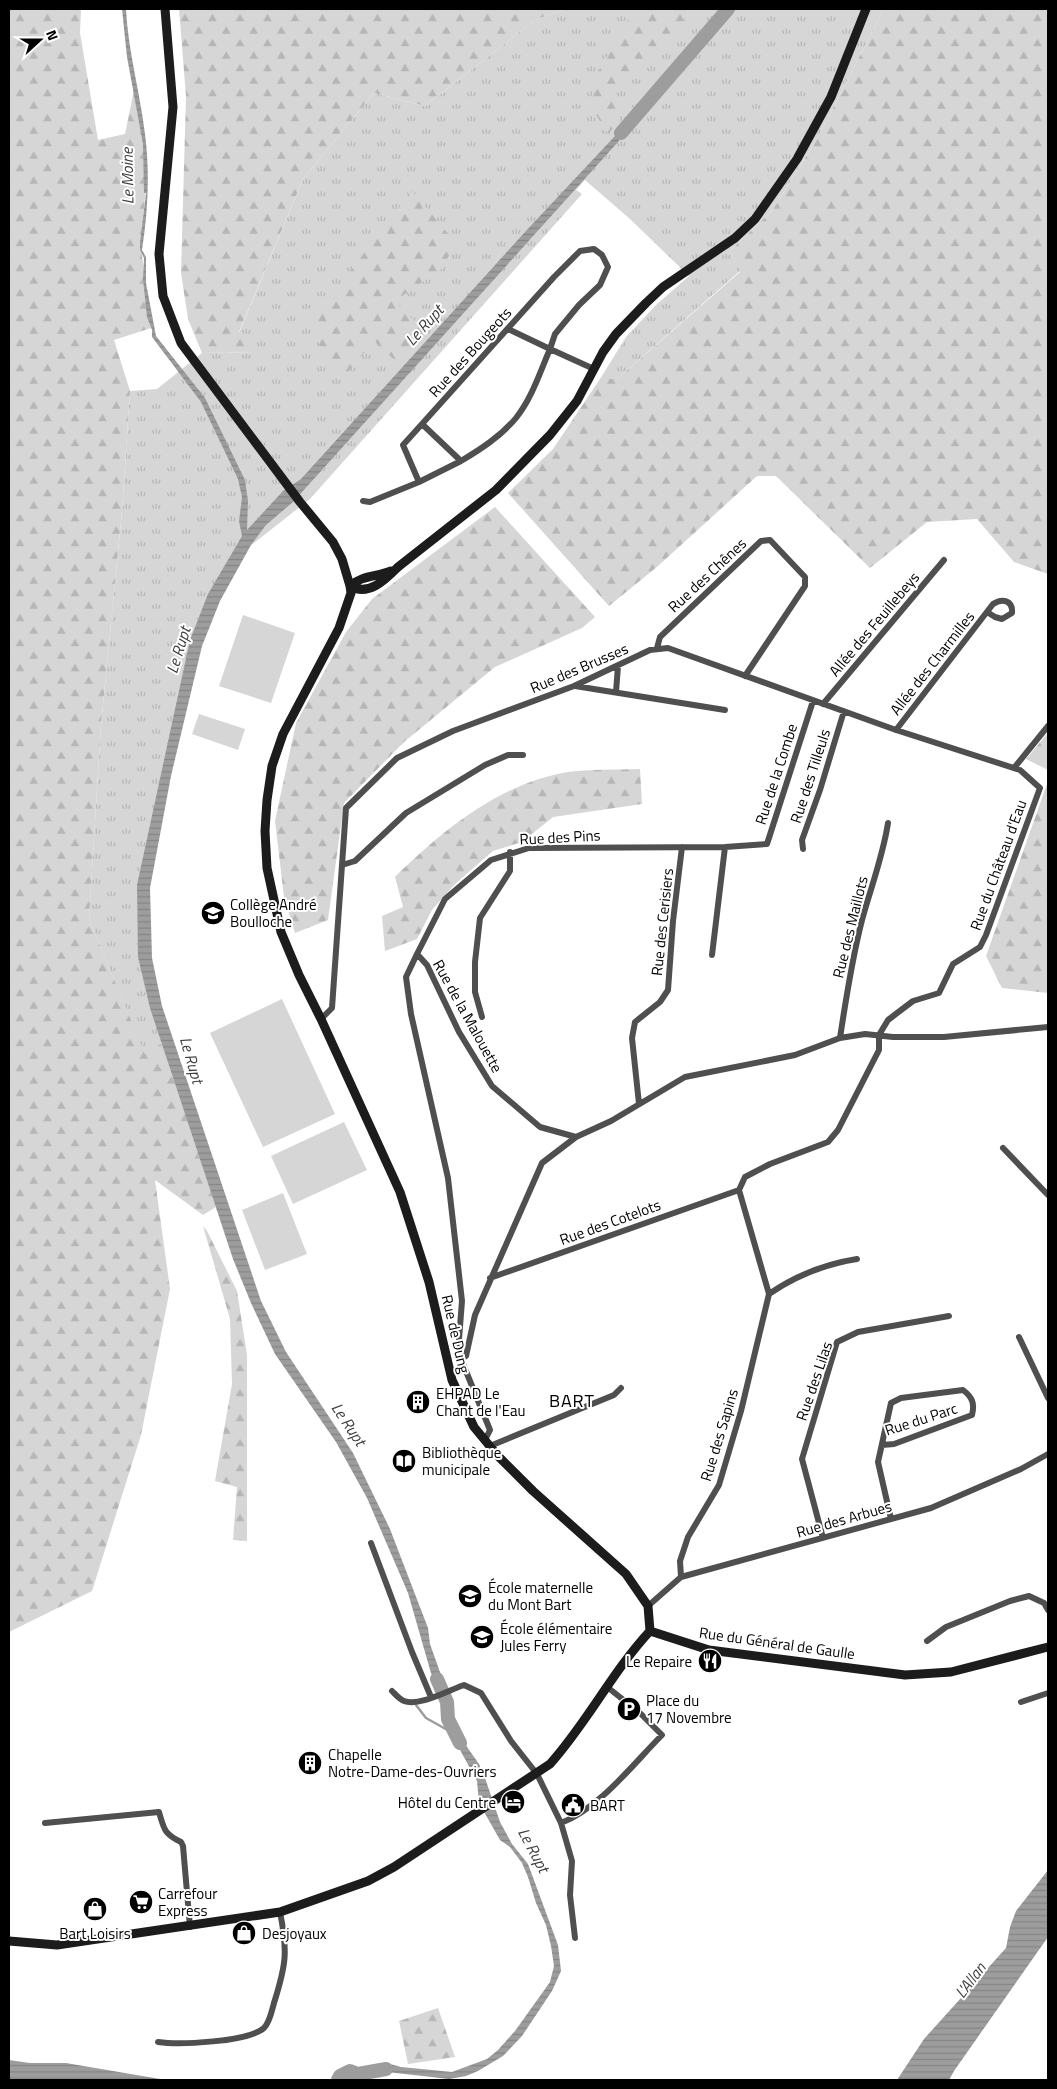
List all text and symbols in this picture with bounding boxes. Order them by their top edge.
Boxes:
north arrow [15,15,65,65]
text: N [41,27,64,43]
water label: Le Moine [114,146,139,205]
water label: Le Rupt [399,298,450,351]
street label: Rue des Bougeots [423,302,517,402]
street label: Rue des Chênes [663,532,752,618]
street label: Allée des Feuillebeys [823,567,925,681]
street label: Allée des Charmilles [884,606,980,720]
water label: Le Rupt [160,622,197,676]
street label: Rue des Brusses [526,637,632,699]
street label: Rue de la Combe [749,720,803,828]
street label: Rue des Tilleuls [784,726,836,826]
street label: Rue du Château d'Eau [964,796,1032,934]
street label: Rue des Pins [519,823,601,851]
street label: Rue des Cerisiers [645,867,679,977]
street label: Rue des Maillots [826,874,874,980]
place label: Collège André Boulloche [230,893,317,933]
school or university icon: Collège André Boulloche [200,900,226,926]
street label: Rue de la Malouette [427,955,509,1077]
water label: Le Rupt [174,1034,211,1088]
street label: Rue des Cotelots [556,1193,664,1251]
street label: Rue de Dung [436,1292,476,1376]
street label: Rue des Lilas [790,1338,838,1424]
place label: EHPAD Le Chant de l'Eau [436,1382,525,1422]
street label: Rue des Sapins [694,1386,744,1484]
district label: BART [549,1387,595,1414]
building icon: EHPAD Le Chant de l'Eau [405,1389,431,1415]
street label: Rue du Parc [882,1396,960,1442]
water label: Le Rupt [326,1398,373,1452]
place label: Bibliothèque municipale [422,1441,501,1481]
library icon: Bibliothèque municipale [391,1448,417,1474]
street label: Rue des Arbues [794,1494,894,1544]
place label: École maternelle du Mont Bart [488,1576,593,1616]
school or university icon: École maternelle du Mont Bart [457,1583,483,1609]
place label: École élémentaire Jules Ferry [500,1617,612,1657]
street label: Rue du Général de Gaulle [698,1621,856,1665]
school or university icon: École élémentaire Jules Ferry [469,1624,495,1650]
restaurant icon: Le Repaire [697,1648,723,1674]
place label: Le Repaire [626,1650,692,1673]
place label: Place du 17 Novembre [646,1689,732,1729]
parking icon: Place du 17 Novembre [616,1696,642,1722]
place label: Chapelle Notre-Dame-des-Ouvriers [328,1743,496,1783]
building icon: Chapelle Notre-Dame-des-Ouvriers [297,1750,323,1776]
hotel icon: Hôtel du Centre [500,1789,526,1815]
place label: Hôtel du Centre [398,1791,496,1814]
public building icon: BART [560,1792,586,1818]
place label: BART [590,1794,625,1817]
water label: Le Rupt [512,1823,557,1878]
place label: Carrefour Express [158,1882,217,1922]
supermarket icon: Carrefour Express [128,1889,154,1915]
shop icon: Bart Loisirs [82,1896,108,1922]
shop icon: Desjoyaux [231,1920,257,1946]
place label: Bart Loisirs [59,1922,131,1945]
place label: Desjoyaux [262,1922,327,1945]
water label: L'Allan [949,1956,992,2003]

